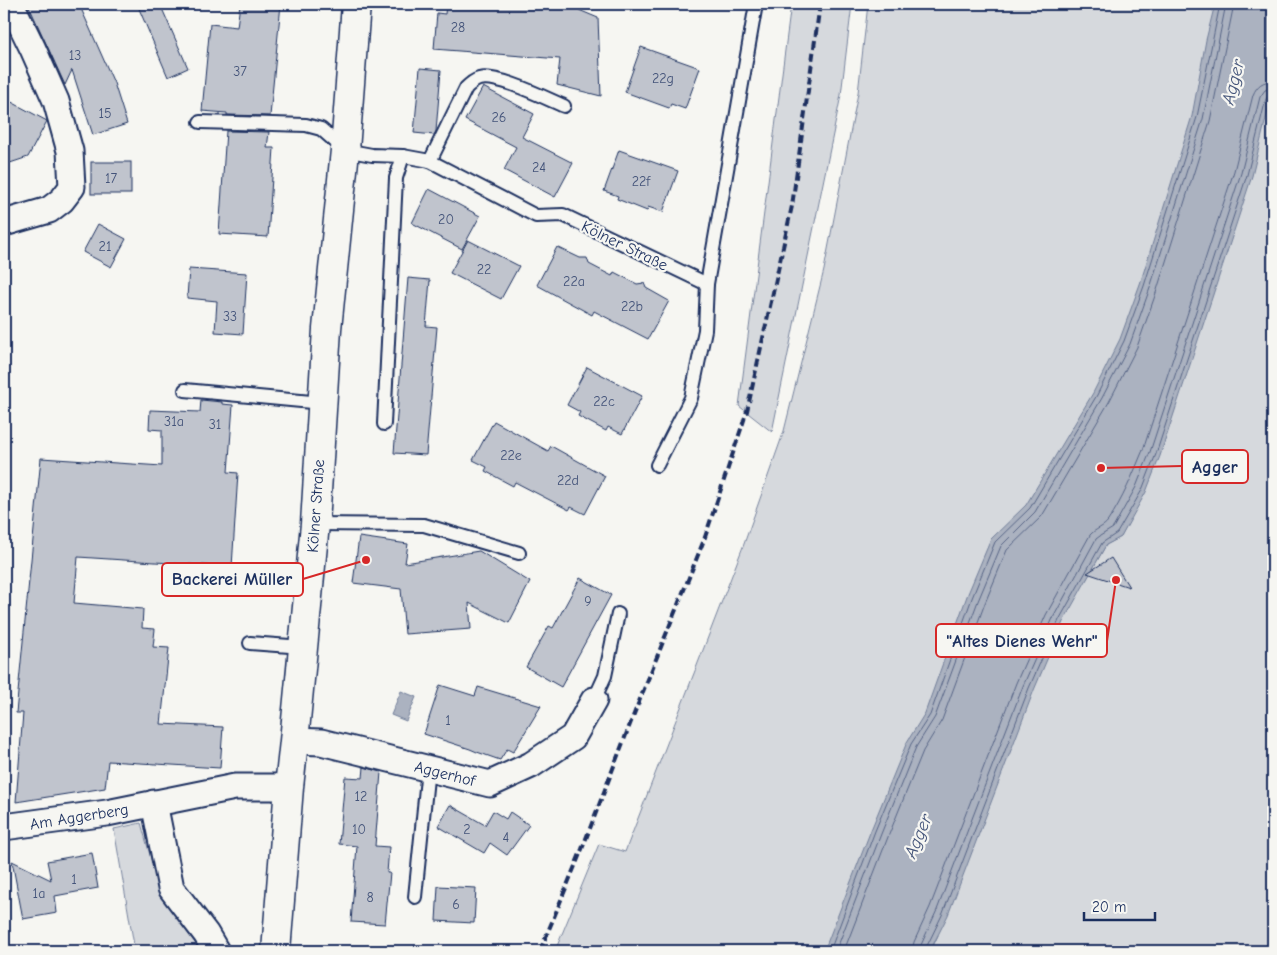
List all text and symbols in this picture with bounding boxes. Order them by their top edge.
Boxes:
house number: 28 [451,19,465,36]
house number: 13 [69,47,81,64]
water label: Agger [1218,57,1249,108]
house number: 37 [233,63,247,80]
house number: 22g [652,70,674,87]
house number: 15 [98,105,112,122]
house number: 26 [492,109,506,126]
house number: 24 [532,159,546,176]
house number: 17 [105,170,117,187]
house number: 22f [632,173,651,190]
house number: 20 [438,211,454,228]
street label: Kölner Straße [579,217,671,275]
house number: 21 [99,238,111,255]
house number: 22 [477,261,491,278]
house number: 22a [563,273,585,290]
house number: 22b [621,298,643,315]
house number: 33 [223,308,237,325]
house number: 22c [593,393,615,410]
house number: 31a [164,413,184,430]
house number: 31 [209,416,221,433]
house number: 22e [500,447,522,464]
callout: Agger [1182,450,1248,483]
text: Agger [1192,457,1239,478]
street label: Kölner Straße [304,459,328,553]
house number: 22d [557,472,579,489]
callout: Backerei Müller [162,563,303,596]
text: Backerei Müller [172,569,293,590]
house number: 9 [584,593,592,610]
callout: "Altes Dienes Wehr" [936,624,1107,657]
text: "Altes Dienes Wehr" [946,631,1098,652]
house number: 1 [445,712,451,729]
street label: Aggerhof [412,758,479,791]
house number: 12 [355,788,367,805]
street label: Am Aggerberg [29,800,130,834]
water label: Agger [900,810,937,862]
house number: 10 [352,821,366,838]
house number: 2 [463,821,471,838]
house number: 4 [503,829,510,846]
house number: 1 [71,871,77,888]
house number: 1a [33,885,45,902]
house number: 8 [366,889,374,906]
scale bar [1084,890,1156,922]
house number: 6 [452,896,460,913]
text: 20 m [1092,898,1126,916]

